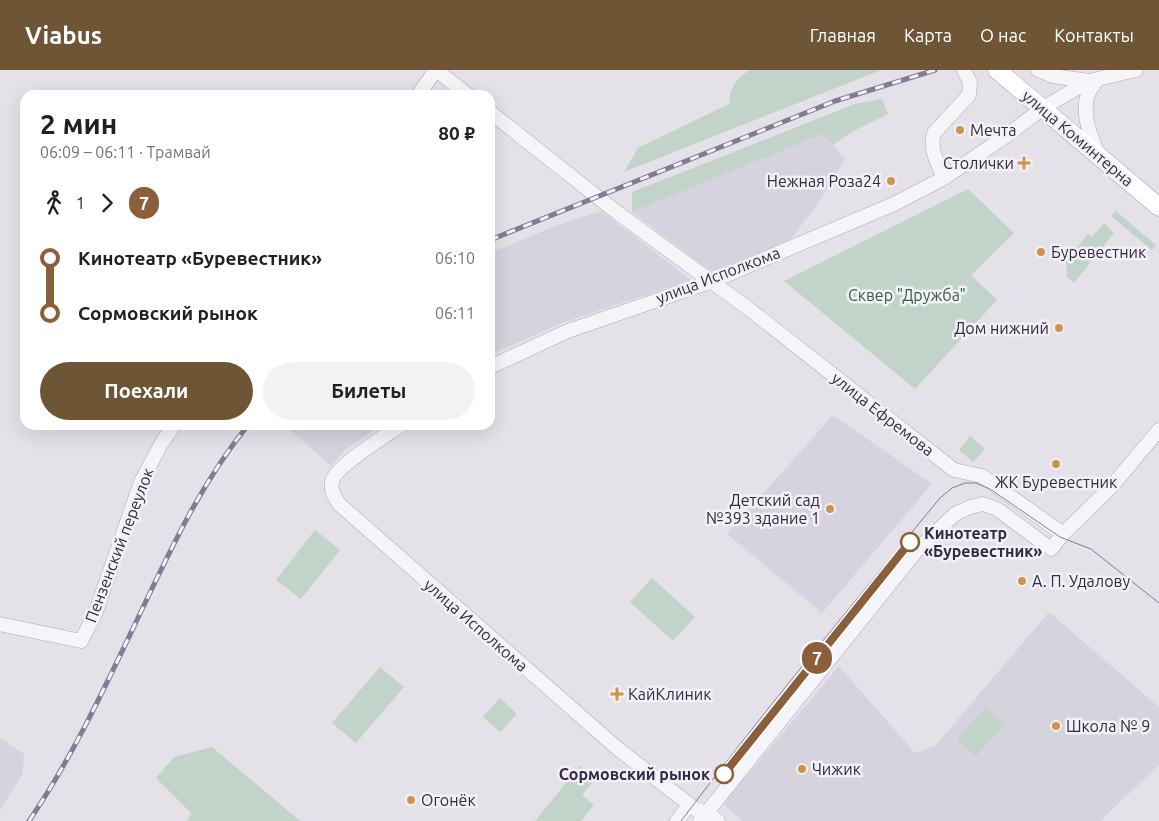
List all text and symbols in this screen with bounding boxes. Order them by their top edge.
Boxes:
text: Viabus [25,22,102,49]
text: Главная [810,25,876,45]
text: Карта [904,25,952,45]
text: О нас [980,25,1026,45]
text: Контакты [1054,25,1134,45]
street label: улица Коминтерна [1019,86,1137,190]
text: 2 мин [40,108,117,139]
place label: Мечта [970,121,1016,139]
text: 80 ₽ [438,122,475,144]
marker: Мечта [954,124,966,136]
text: 06:09 – 06:11 · Трамвай [40,143,211,161]
place label: Столички [943,154,1014,172]
marker: Столички [1018,157,1030,169]
place label: Нежная Роза24 [767,172,881,190]
marker: Нежная Роза24 [885,175,897,187]
icon: walk [40,189,68,217]
icon: forward [93,189,121,217]
text: 7 [139,193,149,213]
text: 1 [76,194,85,212]
street label: улица Исполкома [653,243,783,307]
place label: Буревестник [1051,243,1146,261]
marker: Буревестник [1035,246,1047,258]
text: Кинотеатр «Буревестник» [78,247,322,269]
text: 06:10 [435,249,475,267]
park label: Сквер "Дружба" [848,286,966,304]
text: Сормовский рынок [78,302,258,324]
text: 06:11 [435,304,475,322]
place label: Дом нижний [954,319,1049,337]
marker: Дом нижний [1053,322,1065,334]
button: Поехали [40,362,253,420]
button: Билеты [263,362,475,420]
street label: улица Ефремова [828,369,938,459]
marker: ЖК Буревестник [1050,458,1062,470]
street label: Пензенский переулок [81,465,157,625]
place label: ЖК Буревестник [995,473,1117,491]
place label: Детский сад №393 здание 1 [706,491,820,527]
marker: Детский сад №393 здание 1 [824,503,836,515]
place label: Кинотеатр «Буревестник» [924,524,1042,560]
marker: Кинотеатр «Буревестник» [900,532,920,552]
place label: А. П. Удалову [1032,572,1130,590]
street label: улица Исполкома [421,575,531,675]
marker: А. П. Удалову [1016,575,1028,587]
line badge: 7 [801,642,833,674]
text: 7 [812,648,822,668]
place label: КайКлиник [628,685,711,703]
marker: КайКлиник [610,687,624,701]
place label: Школа № 9 [1066,717,1150,735]
marker: Школа № 9 [1050,720,1062,732]
place label: Чижик [812,760,861,778]
marker: Чижик [796,763,808,775]
marker: Сормовский рынок [714,764,734,784]
place label: Сормовский рынок [559,765,710,783]
place label: Огонёк [421,791,476,809]
marker: Огонёк [405,794,417,806]

